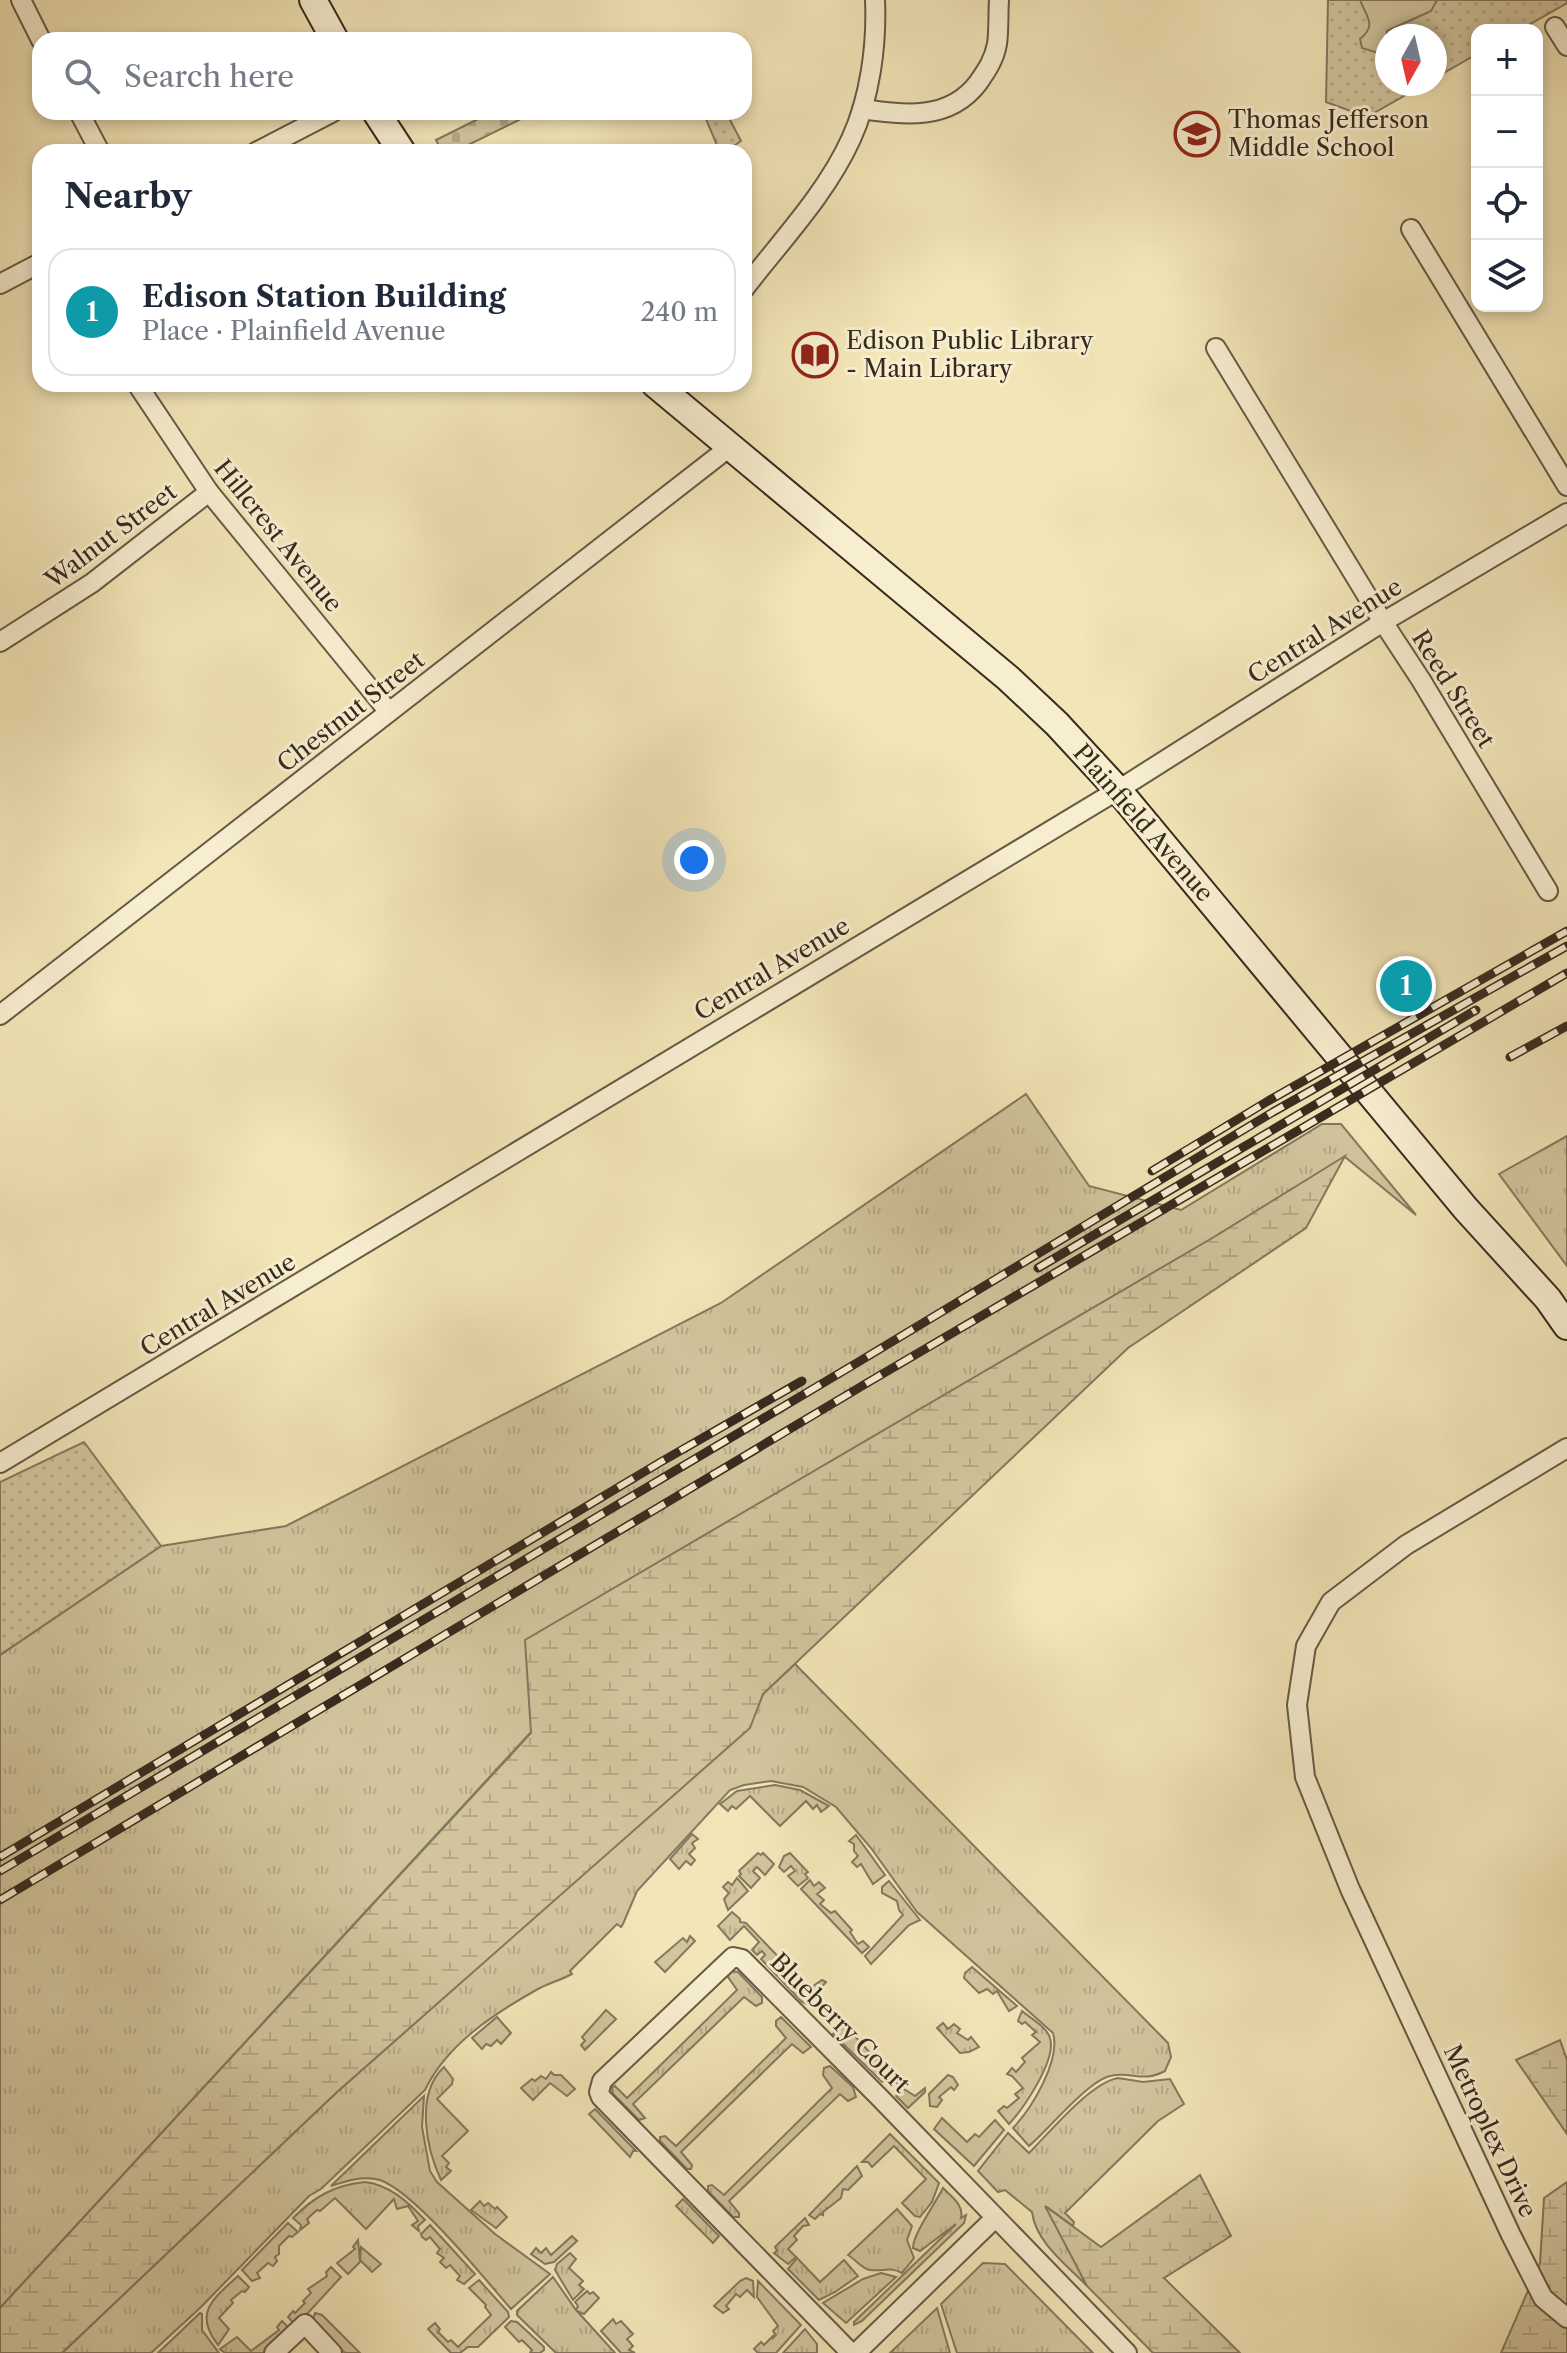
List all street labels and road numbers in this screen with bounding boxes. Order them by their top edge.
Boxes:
street label: Hillcrest Avenue [208,454,349,618]
street label: Walnut Street [39,477,182,595]
street label: Central Avenue [1242,572,1407,690]
street label: Reed Street [1406,625,1501,753]
street label: Chestnut Street [271,645,430,778]
street label: Plainfield Avenue [1067,738,1220,907]
street label: Central Avenue [689,911,855,1026]
street label: Central Avenue [135,1247,301,1362]
street label: Blueberry Court [764,1947,917,2099]
street label: Metroplex Drive [1438,2040,1543,2222]

